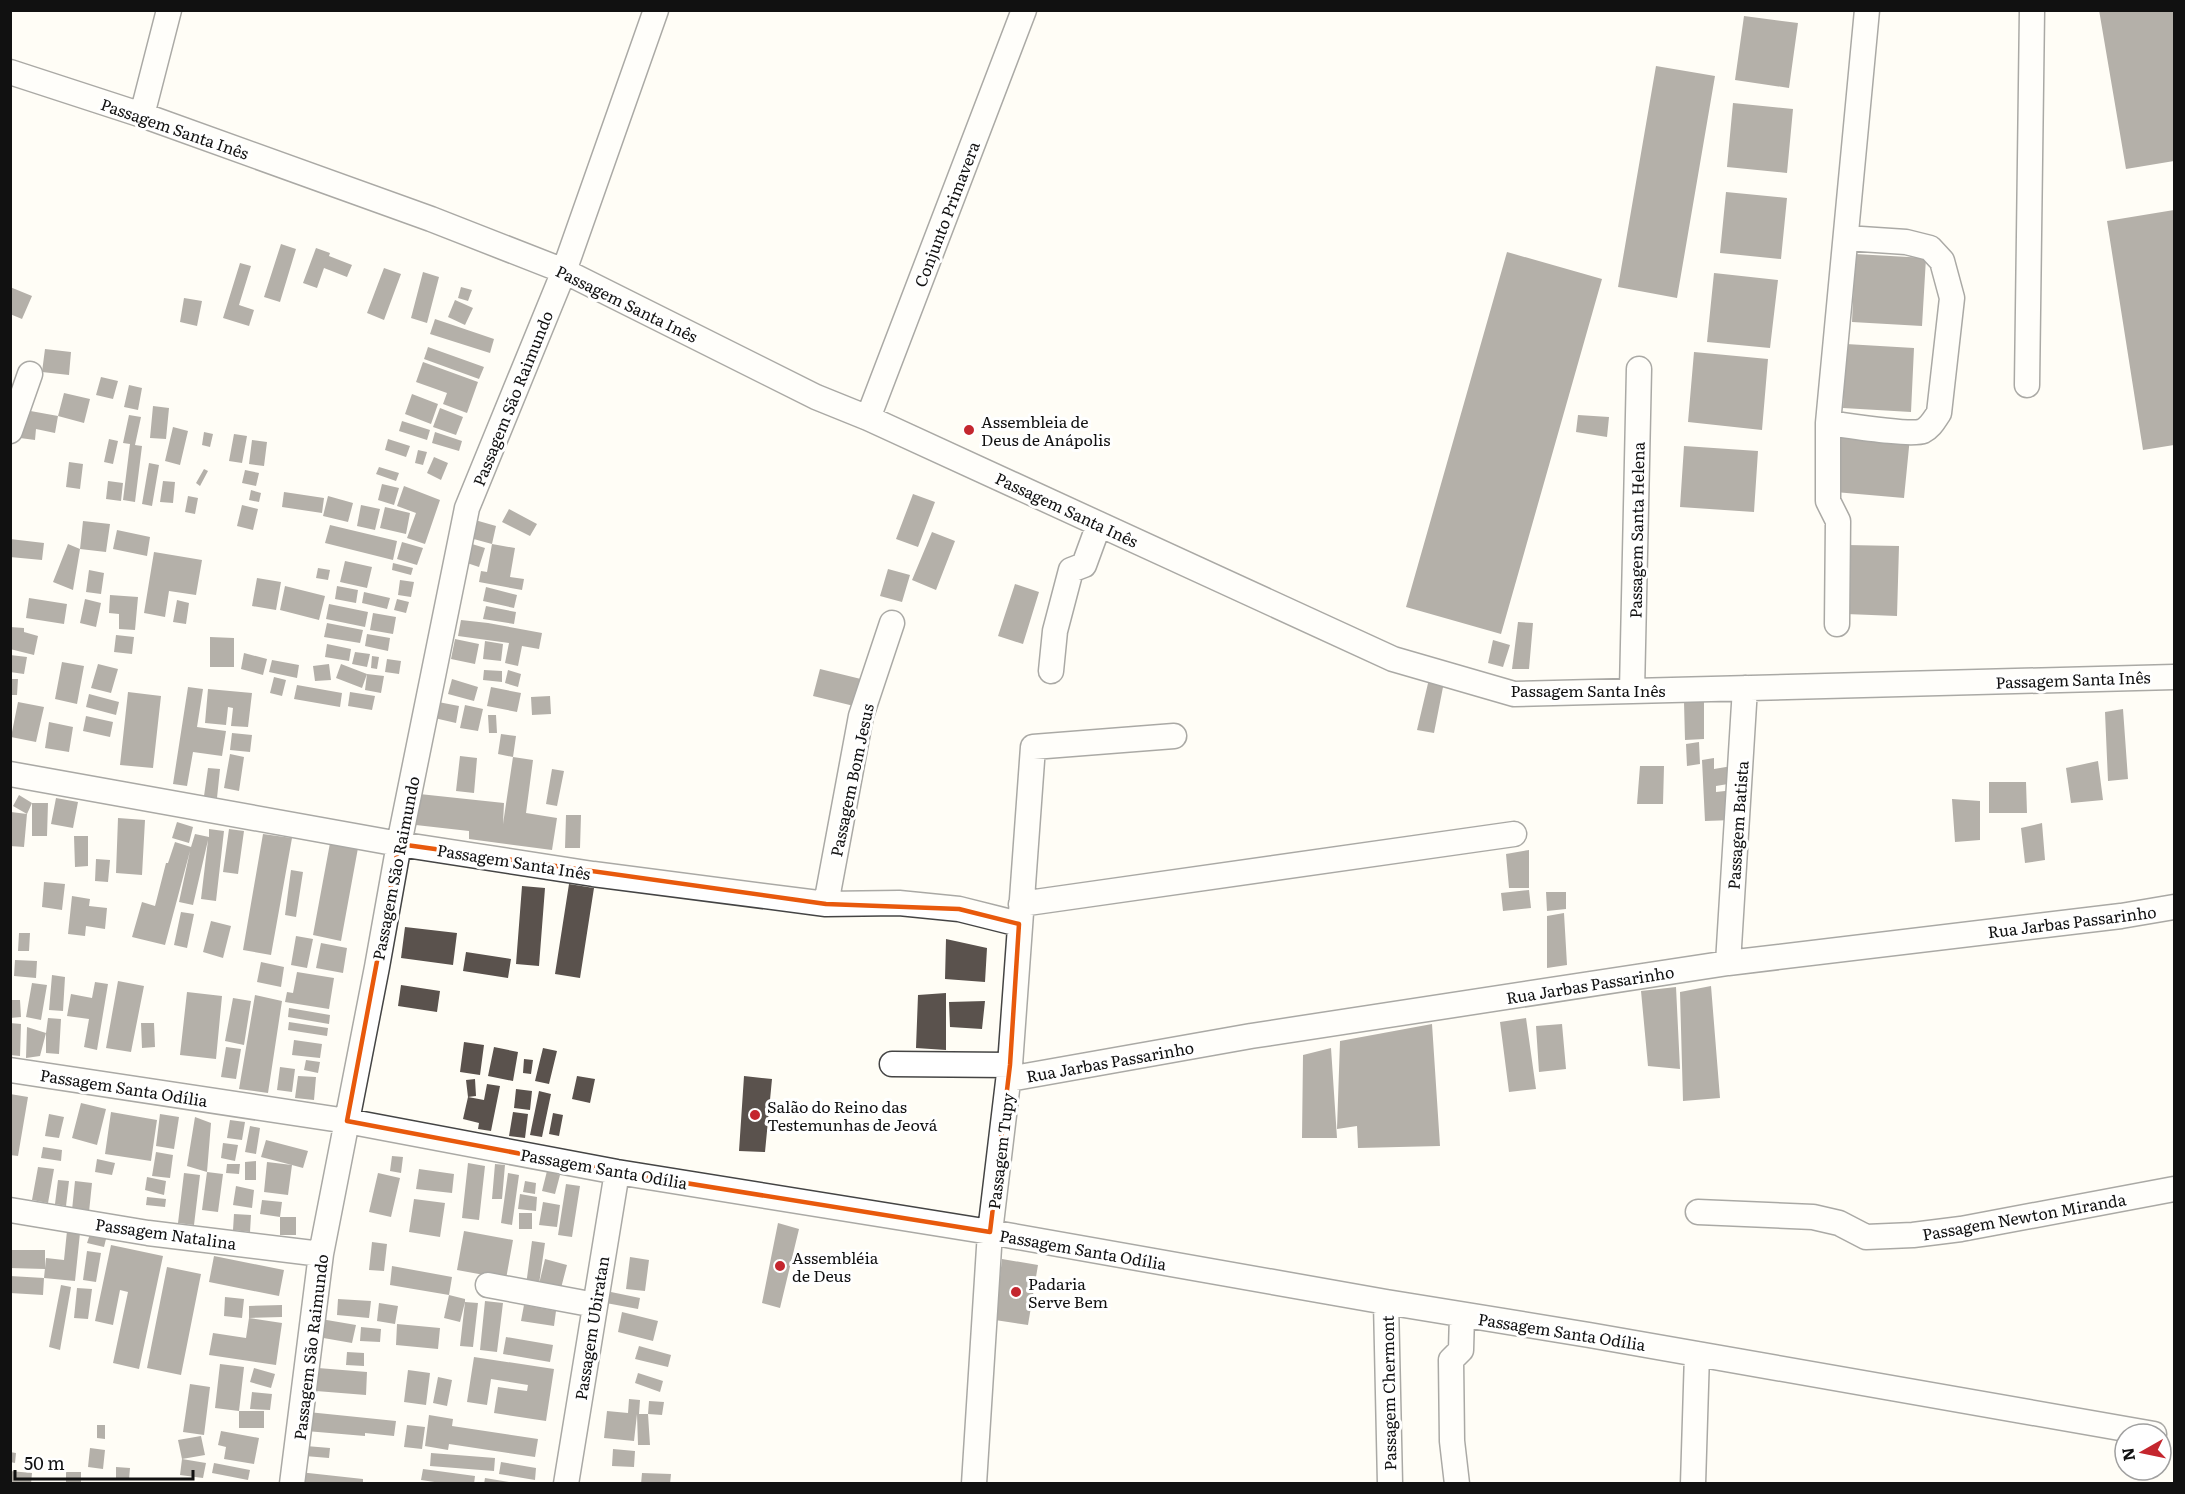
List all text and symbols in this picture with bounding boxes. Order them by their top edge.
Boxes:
street label: Passagem Santa Inês [98,91,252,165]
street label: Conjunto Primavera [907,137,985,290]
street label: Passagem Santa Inês [552,258,702,348]
street label: Passagem São Raimundo [466,307,558,489]
place label: Assembleia de Deus de Anápolis [981,409,1111,451]
marker: Assembleia de Deus de Anápolis [962,423,976,437]
street label: Passagem Santa Helena [1622,441,1650,619]
street label: Passagem Santa Inês [992,465,1142,553]
street label: Passagem Santa Inês [1995,664,2151,694]
street label: Passagem Santa Inês [1510,678,1666,702]
street label: Passagem Bom Jesus [823,701,879,859]
street label: Passagem Batista [1721,759,1754,890]
street label: Passagem São Raimundo [365,774,425,962]
street label: Passagem Santa Inês [436,837,592,885]
street label: Rua Jarbas Passarinho [1986,899,2158,943]
street label: Rua Jarbas Passarinho [1504,959,1676,1009]
street label: Rua Jarbas Passarinho [1024,1034,1196,1088]
street label: Passagem Santa Odília [38,1062,210,1112]
street label: Passagem Tupy [981,1091,1019,1211]
place label: Salão do Reino das Testemunhas de Jeová [767,1094,938,1136]
marker: Salão do Reino das Testemunhas de Jeová [748,1108,762,1122]
street label: Passagem Santa Odília [519,1141,690,1195]
street label: Passagem Newton Miranda [1920,1186,2128,1246]
street label: Passagem Natalina [94,1211,238,1255]
street label: Passagem Santa Odília [998,1222,1169,1276]
place label: Assembléia de Deus [792,1245,879,1287]
street label: Passagem São Raimundo [287,1253,333,1441]
street label: Passagem Ubiratan [568,1254,614,1402]
marker: Assembléia de Deus [773,1259,787,1273]
place label: Padaria Serve Bem [1028,1271,1109,1313]
marker: Padaria Serve Bem [1009,1285,1023,1299]
street label: Passagem Santa Odília [1476,1306,1648,1356]
street label: Passagem Chermont [1375,1315,1401,1471]
north arrow [2113,1422,2173,1482]
scale bar [15,1443,194,1481]
text: N [2114,1446,2140,1463]
text: 50 m [24,1449,65,1476]

